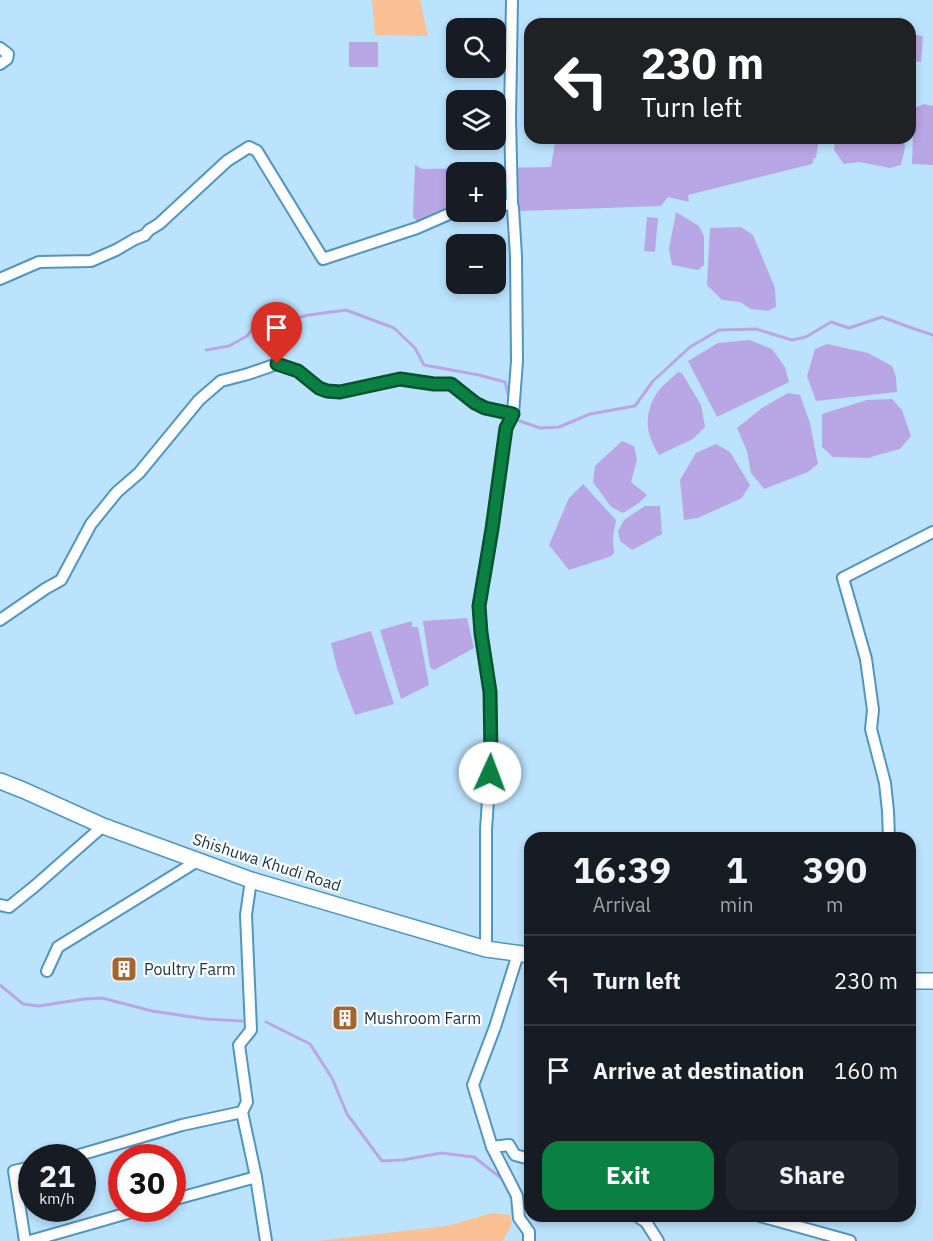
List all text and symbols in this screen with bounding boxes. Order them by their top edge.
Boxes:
map controls [446,18,506,294]
button: search [446,18,506,78]
text: 230 m [641,36,764,91]
icon: left [542,42,620,120]
text: Turn left [641,89,742,124]
button: layers [446,90,506,150]
button: + [446,162,506,222]
button: − [446,234,506,294]
pin [251,302,302,364]
icon: arrive [260,311,293,344]
position arrow [458,741,522,805]
street label: Shishuwa Khudi Road [190,829,344,895]
text: 16:39 [573,846,671,893]
text: 1 [726,846,748,893]
text: 390 [802,846,867,893]
text: Arrival [593,891,651,918]
text: min [720,891,754,918]
text: m [826,891,844,918]
building icon: Poultry Farm [109,954,139,984]
place label: Poultry Farm [144,959,236,979]
icon: left [542,964,575,997]
text: Turn left [593,966,681,995]
text: 230 m [834,966,898,995]
building icon: Mushroom Farm [330,1003,360,1033]
place label: Mushroom Farm [364,1008,481,1028]
icon: arrive [542,1054,575,1087]
text: Arrive at destination [593,1056,804,1085]
text: 160 m [834,1056,898,1085]
button: Exit [542,1141,714,1210]
button: Share [726,1141,898,1210]
speed limit sign: 30 [108,1144,186,1222]
text: 21 [39,1156,75,1195]
text: km/h [39,1189,75,1208]

